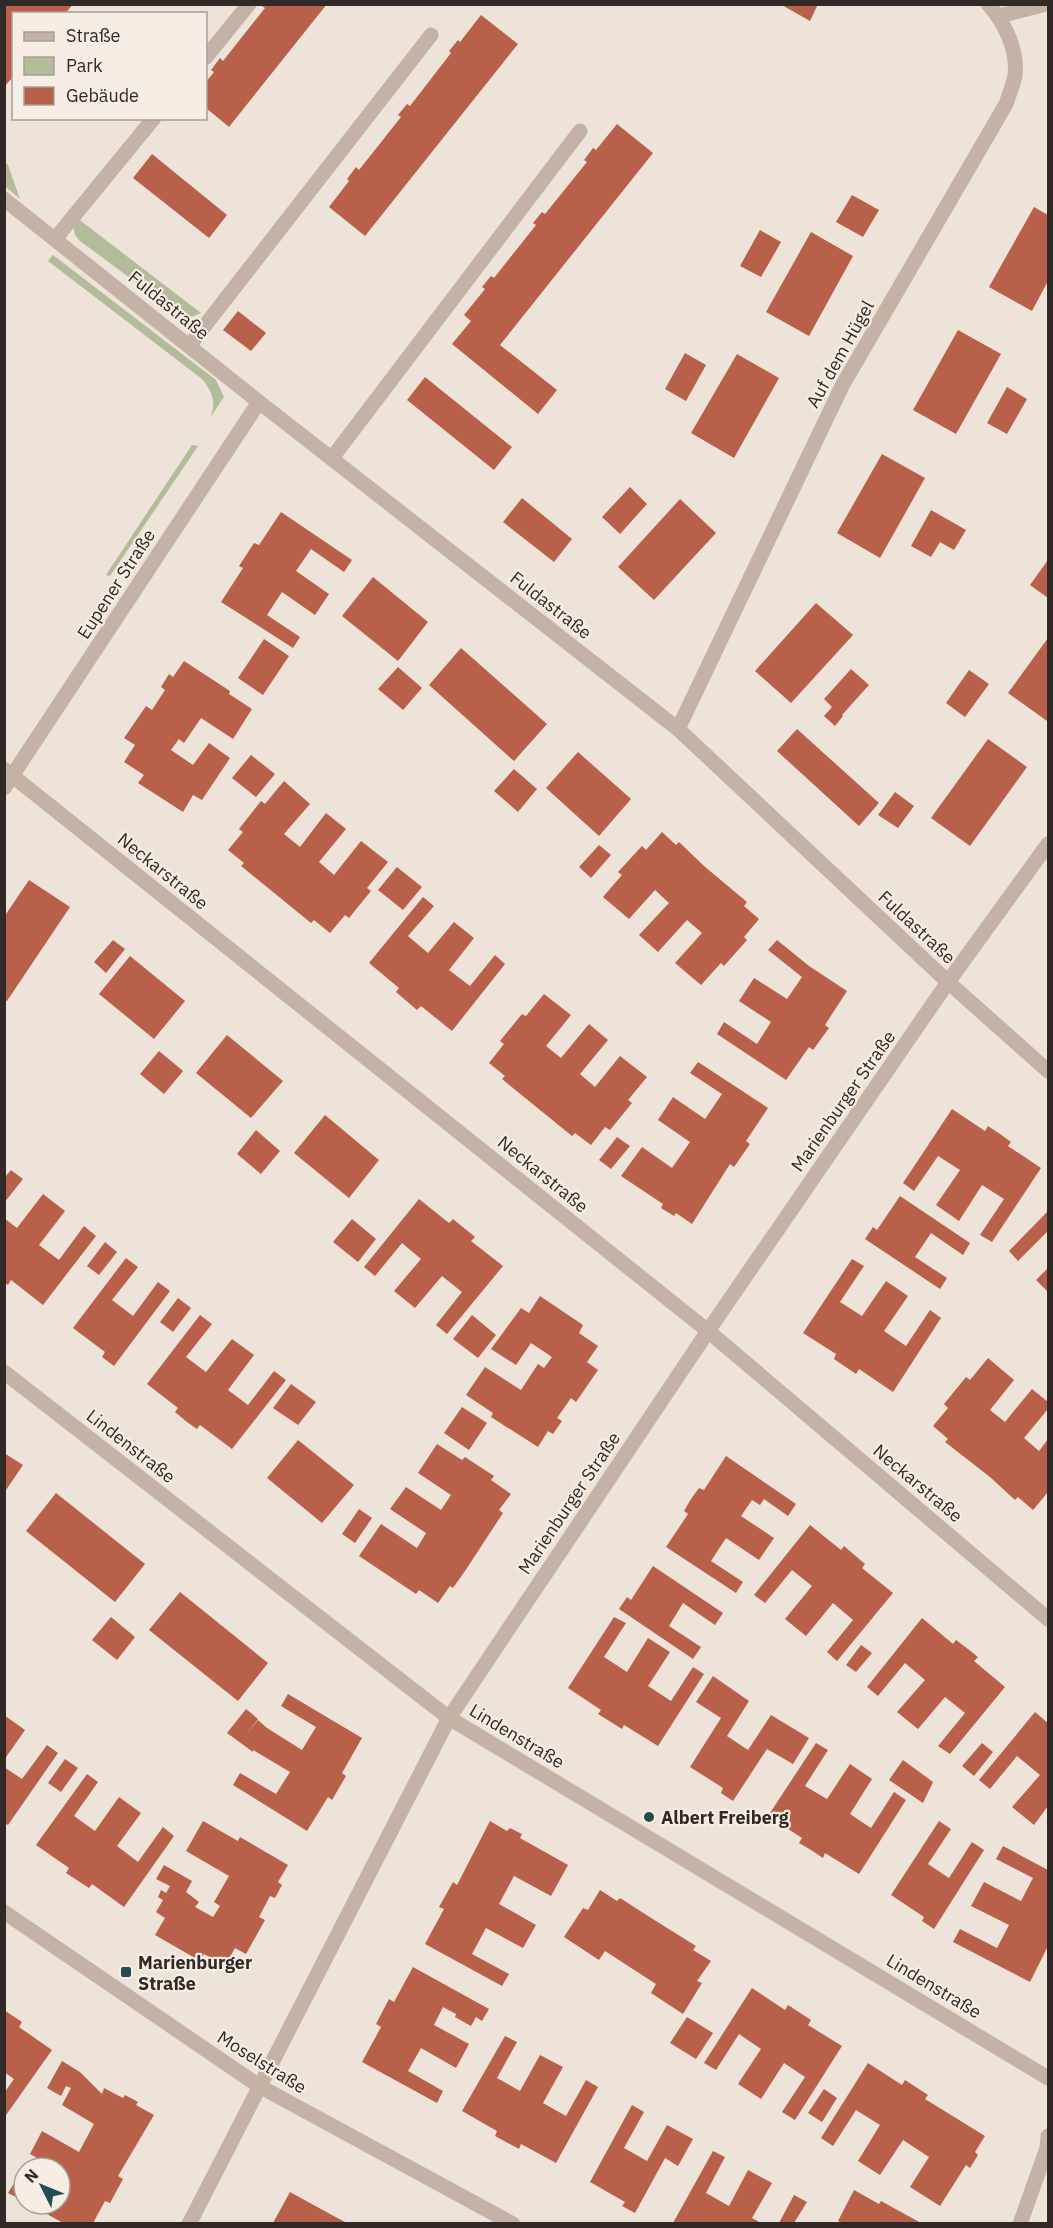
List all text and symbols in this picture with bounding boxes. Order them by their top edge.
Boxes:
legend [12,12,207,120]
text: Straße [66,24,120,47]
text: Park [66,54,103,77]
text: Gebäude [66,84,139,107]
street label: Fuldastraße [124,265,214,345]
street label: Auf dem Hügel [801,296,879,412]
street label: Eupener Straße [72,525,160,643]
street label: Fuldastraße [506,566,597,644]
street label: Neckarstraße [113,828,213,915]
street label: Fuldastraße [874,885,961,969]
street label: Marienburger Straße [786,1026,900,1176]
street label: Neckarstraße [493,1131,593,1218]
street label: Lindenstraße [82,1404,180,1488]
street label: Marienburger Straße [513,1427,625,1579]
street label: Neckarstraße [869,1439,968,1527]
street label: Lindenstraße [465,1699,569,1773]
place label: Albert Freiberg [661,1806,789,1829]
marker: Albert Freiberg [642,1810,656,1824]
street label: Lindenstraße [882,1949,986,2023]
place label: Marienburger Straße [138,1951,252,1995]
marker: Marienburger Straße [119,1965,133,1979]
street label: Moselstraße [213,2026,311,2099]
north arrow [12,2156,72,2216]
text: N [20,2165,42,2187]

